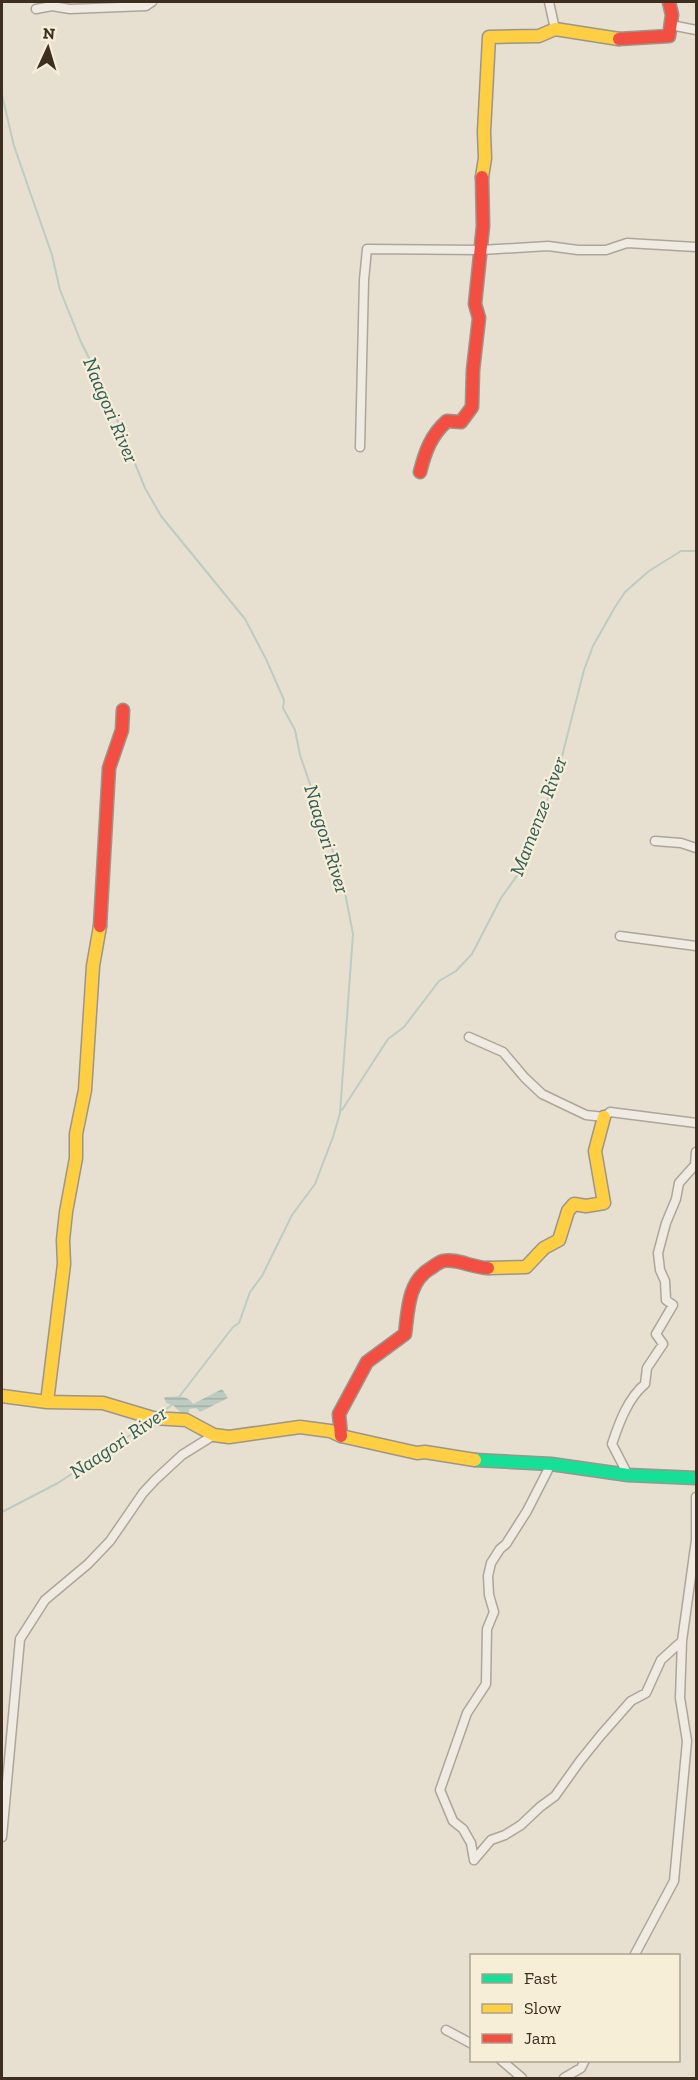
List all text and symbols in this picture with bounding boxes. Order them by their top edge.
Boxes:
north arrow [18,18,78,78]
text: N [42,24,56,43]
water label: Naagori River [78,354,144,466]
water label: Mamenze River [504,753,572,879]
water label: Naagori River [299,782,355,896]
water label: Naagori River [65,1401,171,1483]
legend [470,1954,680,2062]
text: Fast [524,1967,557,1989]
text: Slow [524,1997,561,2019]
text: Jam [524,2027,556,2049]

